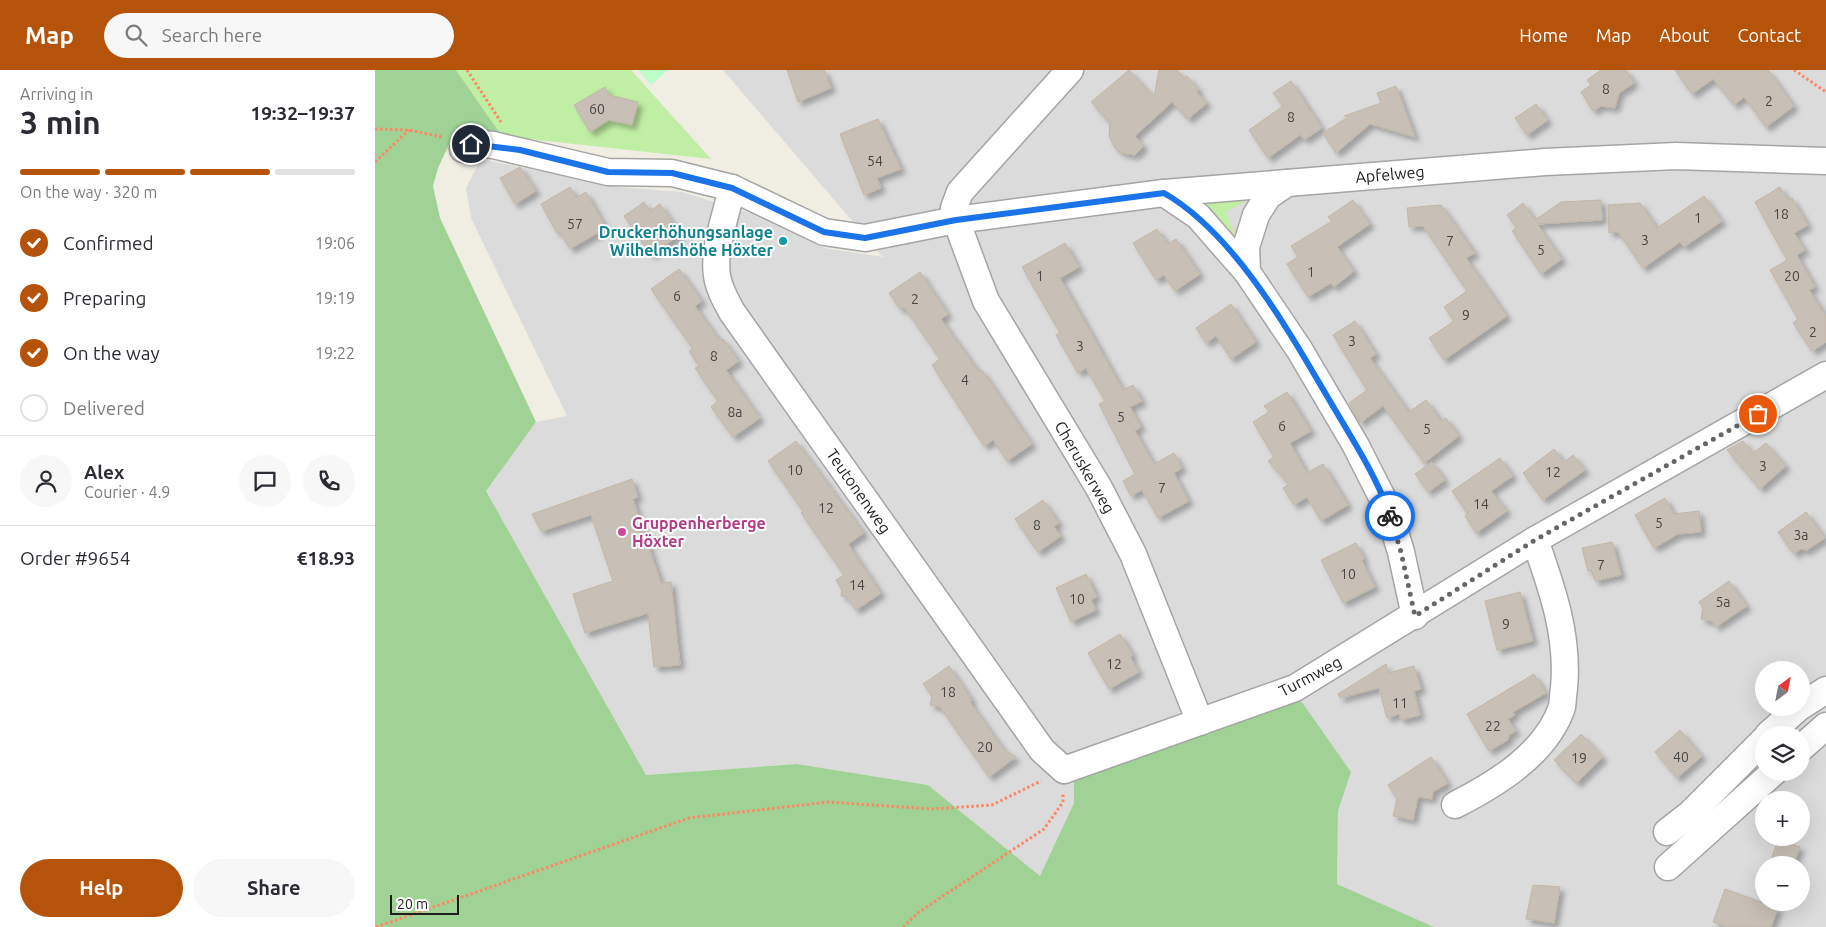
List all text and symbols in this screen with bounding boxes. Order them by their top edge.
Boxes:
search box [104,13,454,58]
icon: search [122,21,150,49]
text: Map [25,22,74,49]
text: Search here [162,24,262,46]
text: Home [1519,25,1568,45]
text: Map [1596,25,1631,45]
text: About [1659,25,1709,45]
text: Contact [1737,25,1801,45]
house number: 8 [1602,81,1610,97]
text: Arriving in [20,85,93,103]
house number: 2 [1765,93,1773,109]
house number: 60 [589,101,605,117]
text: 19:32–19:37 [250,102,355,124]
text: 3 min [20,104,101,140]
house number: 8 [1287,109,1295,125]
pin [450,123,492,165]
icon: home [457,130,485,158]
house number: 54 [867,153,883,169]
street label: Apfelweg [1355,162,1425,186]
text: On the way · 320 m [20,183,157,201]
house number: 18 [1773,206,1789,222]
house number: 1 [1694,210,1702,226]
house number: 57 [567,216,583,232]
place label: Druckerhöhungsanlage Wilhelmshöhe Höxter [599,223,773,259]
icon: check [20,229,48,257]
text: Confirmed [63,232,154,254]
house number: 3 [1641,232,1649,248]
house number: 7 [1446,233,1454,249]
text: 19:06 [315,234,355,252]
marker: Druckerhöhungsanlage Wilhelmshöhe Höxter [777,235,789,247]
house number: 5 [1537,242,1545,258]
house number: 1 [1307,264,1315,280]
house number: 1 [1036,268,1044,284]
house number: 20 [1784,268,1800,284]
icon: check [20,284,48,312]
text: Preparing [63,287,147,309]
house number: 6 [673,288,681,304]
text: 19:19 [315,289,355,307]
house number: 2 [911,291,919,307]
house number: 9 [1462,307,1470,323]
house number: 2 [1809,324,1817,340]
house number: 3 [1348,333,1356,349]
house number: 3 [1076,338,1084,354]
icon: check [20,339,48,367]
text: On the way [63,342,160,364]
text: 19:22 [315,344,355,362]
house number: 8 [710,348,718,364]
house number: 4 [961,372,969,388]
pin [1737,393,1779,435]
text: Delivered [63,397,145,419]
icon: bag [1744,400,1772,428]
house number: 8a [727,404,743,420]
house number: 5 [1117,409,1125,425]
street label: Cheruskerweg [1051,418,1119,516]
house number: 6 [1278,418,1286,434]
house number: 5 [1423,421,1431,437]
street label: Teutonenweg [823,445,895,537]
button: person [20,455,72,507]
button: chat [239,455,291,507]
button: phone [303,455,355,507]
house number: 3 [1759,458,1767,474]
text: Alex [84,461,124,483]
house number: 10 [787,462,803,478]
house number: 12 [1545,464,1561,480]
house number: 7 [1158,480,1166,496]
text: Courier · 4.9 [84,483,170,501]
courier [1365,491,1415,541]
house number: 14 [1473,496,1489,512]
house number: 12 [818,500,834,516]
icon: bike [1376,502,1404,530]
place label: Gruppenherberge Höxter [632,514,766,550]
house number: 5 [1655,515,1663,531]
house number: 8 [1033,517,1041,533]
marker: Gruppenherberge Höxter [616,526,628,538]
house number: 3a [1793,527,1809,543]
text: Order #9654 [20,547,130,569]
text: €18.93 [297,547,355,569]
house number: 7 [1597,557,1605,573]
house number: 10 [1340,566,1356,582]
house number: 14 [849,577,865,593]
house number: 10 [1069,591,1085,607]
house number: 5a [1715,594,1731,610]
house number: 9 [1502,616,1510,632]
street label: Turmweg [1276,652,1344,700]
house number: 12 [1106,656,1122,672]
north arrow [1755,661,1810,716]
map controls [1755,661,1810,911]
house number: 18 [940,684,956,700]
house number: 11 [1392,695,1408,711]
house number: 22 [1485,718,1501,734]
button: layers [1755,726,1810,781]
house number: 20 [977,739,993,755]
house number: 40 [1673,749,1689,765]
house number: 19 [1571,750,1587,766]
button: + [1755,791,1810,846]
button: − [1755,856,1810,911]
button: Help [20,859,183,917]
button: Share [193,859,355,917]
scale bar [390,892,459,915]
text: 20 m [397,896,428,912]

